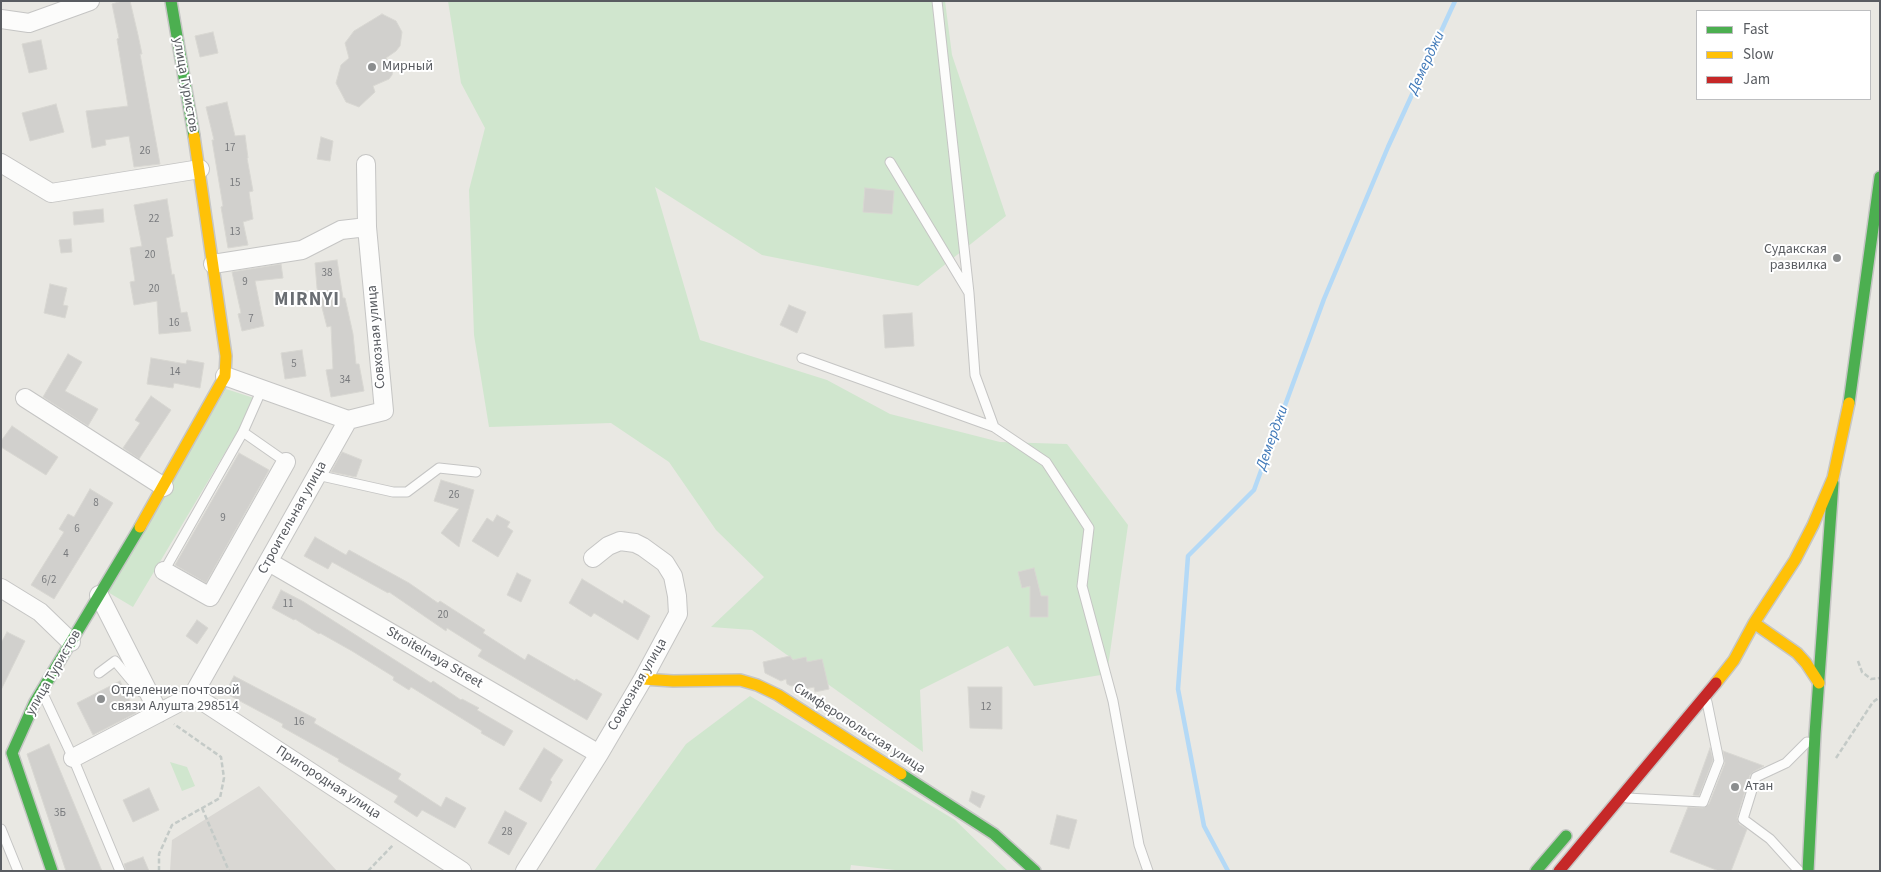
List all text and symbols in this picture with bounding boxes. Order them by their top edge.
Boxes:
legend [1696,10,1871,100]
text: Fast [1743,19,1769,40]
water label: Демерджи [1405,29,1449,97]
street label: улица Туристов [168,36,202,134]
text: Slow [1743,44,1774,65]
place label: Мирный [382,59,433,75]
marker: Мирный [366,61,378,73]
text: Jam [1743,69,1770,90]
house number: 17 [225,142,235,156]
house number: 26 [140,145,150,159]
house number: 15 [230,177,240,191]
house number: 22 [149,213,159,227]
house number: 13 [230,226,240,240]
place label: Судакская развилка [1764,242,1827,274]
house number: 20 [145,249,155,263]
marker: Судакская развилка [1831,252,1843,264]
house number: 38 [322,267,332,281]
house number: 9 [242,276,248,290]
house number: 20 [149,283,159,297]
street label: Совхозная улица [364,284,390,390]
district label: MIRNYI [273,290,341,312]
house number: 7 [248,313,254,327]
house number: 16 [169,317,179,331]
house number: 5 [291,358,297,372]
house number: 14 [170,366,180,380]
house number: 34 [340,374,350,388]
water label: Демерджи [1253,403,1293,473]
street label: Строительная улица [255,459,331,577]
house number: 26 [449,489,459,503]
house number: 8 [93,497,99,511]
house number: 9 [220,512,226,526]
house number: 6 [74,523,80,537]
house number: 4 [63,548,69,562]
house number: 6/2 [42,574,56,588]
house number: 11 [283,598,293,612]
house number: 20 [438,609,448,623]
street label: Stroitelnaya Street [383,624,485,692]
street label: улица Туристов [23,627,85,719]
street label: Совхозная улица [605,636,671,734]
street label: Симферопольская улица [790,680,928,778]
place label: Отделение почтовой связи Алушта 298514 [111,683,240,716]
marker: Отделение почтовой связи Алушта 298514 [95,693,107,705]
house number: 12 [981,701,991,715]
house number: 16 [294,716,304,730]
street label: Пригородная улица [272,743,384,823]
place label: Атан [1745,779,1773,795]
marker: Атан [1729,781,1741,793]
house number: 3Б [54,807,66,821]
house number: 28 [502,826,512,840]

